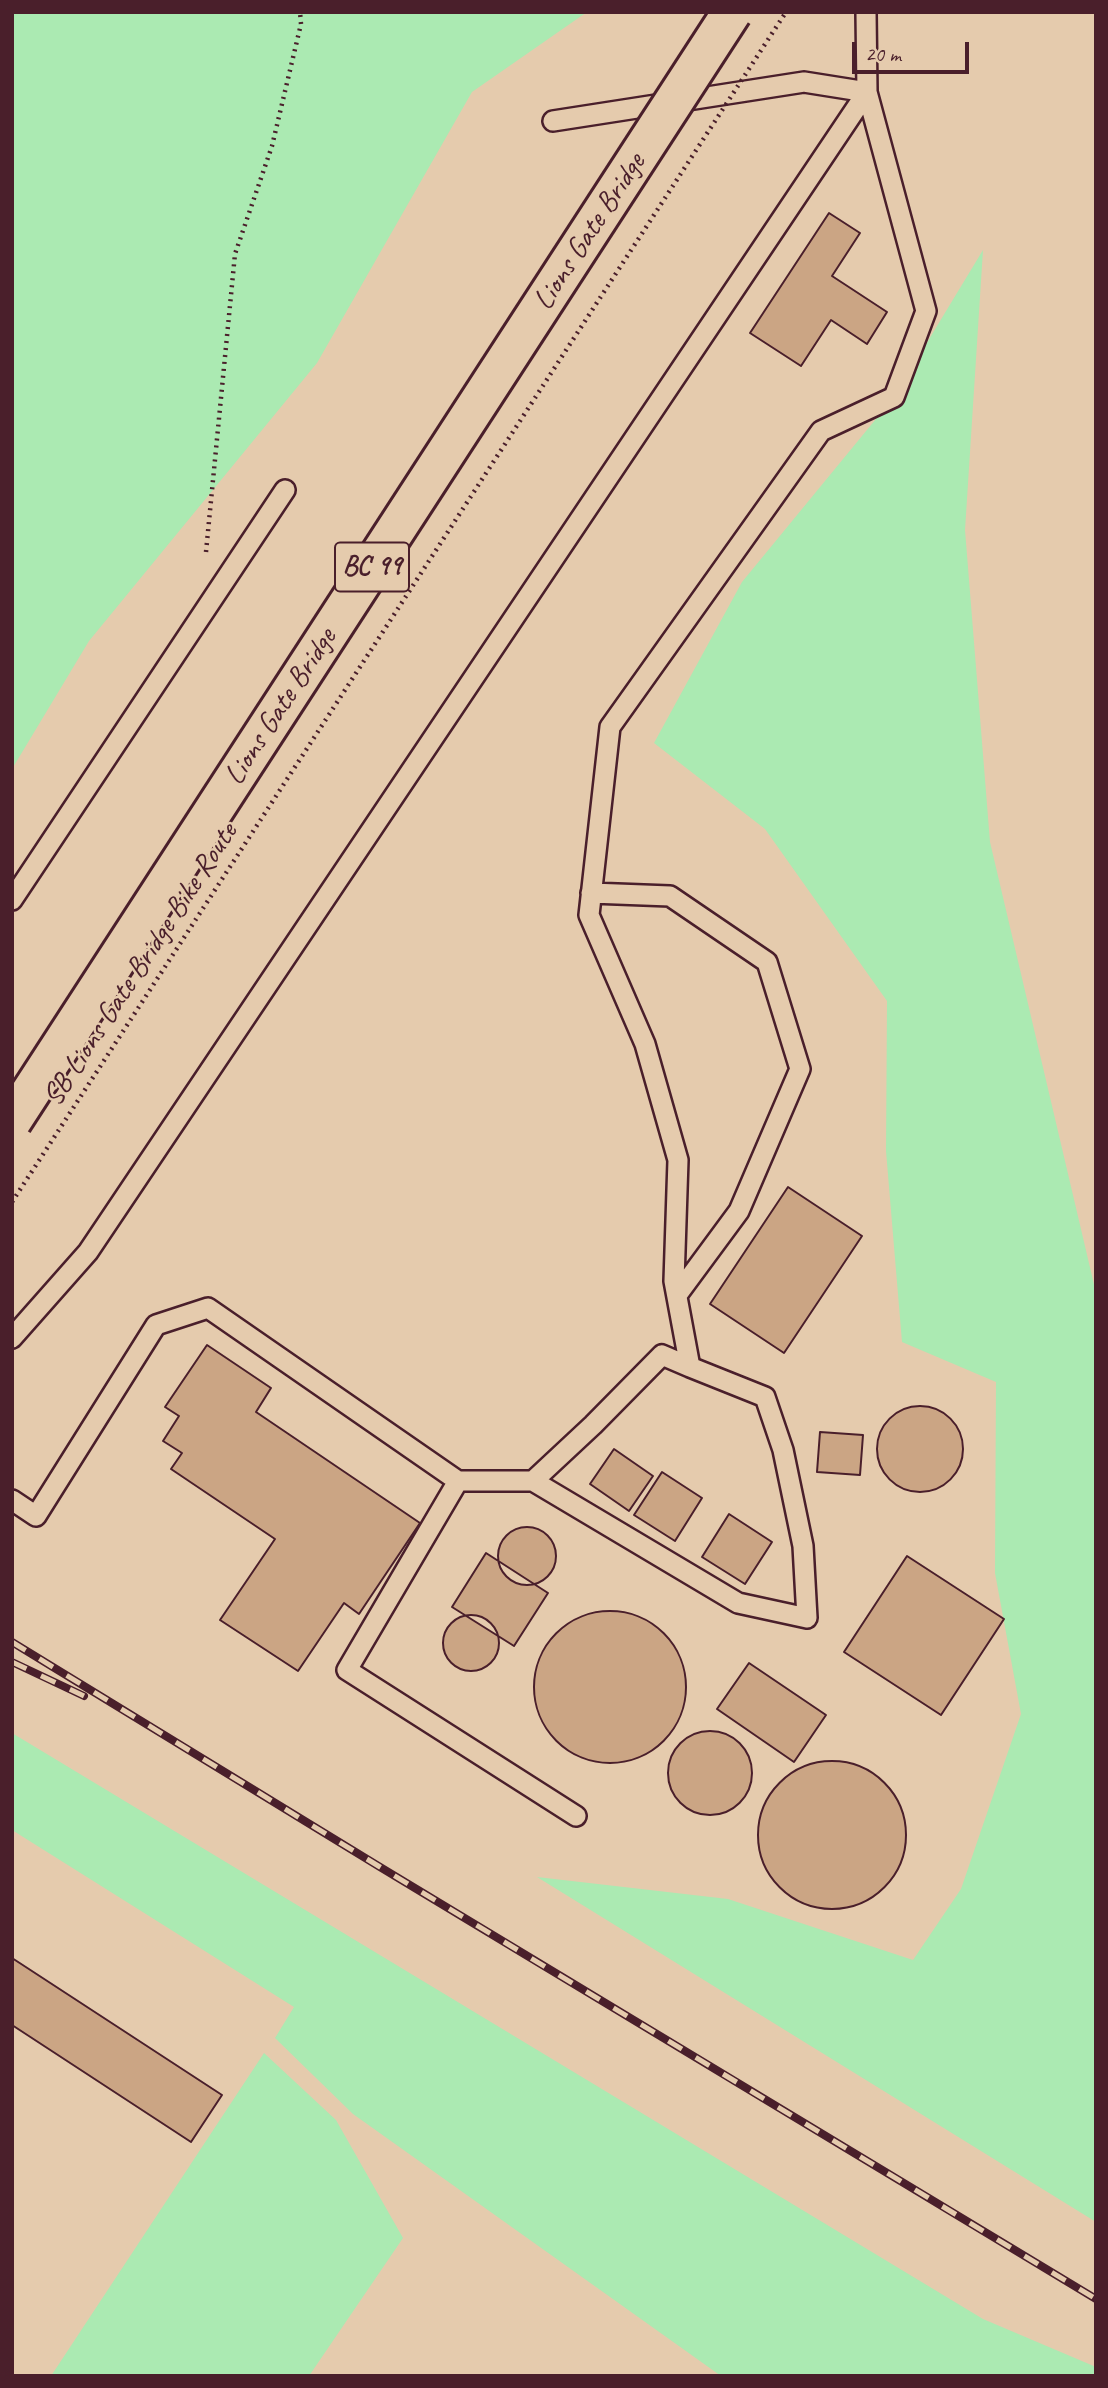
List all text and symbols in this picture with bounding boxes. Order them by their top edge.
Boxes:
scale bar [856,28,973,72]
text: 20 m [865,41,901,67]
street label: Lions Gate Bridge [526,147,654,317]
road number: BC 99 [335,542,409,592]
street label: Lions Gate Bridge [217,622,345,792]
street label: SB Lions Gate Bridge Bike Route [36,817,246,1113]

